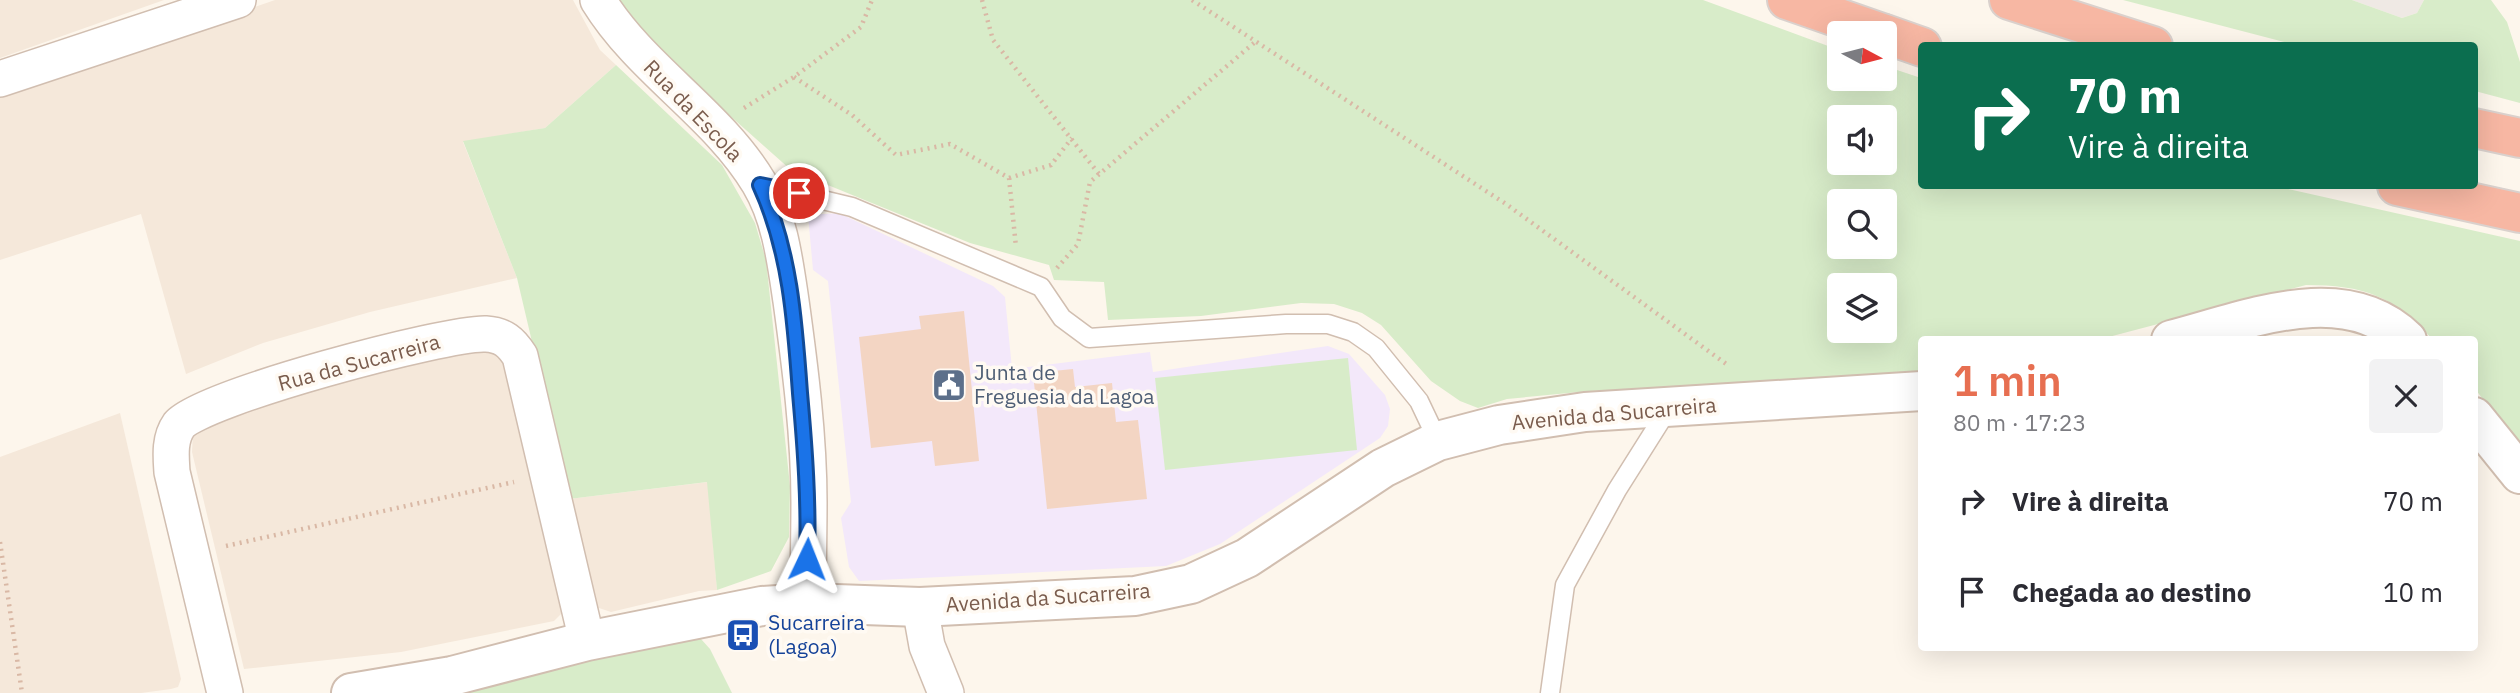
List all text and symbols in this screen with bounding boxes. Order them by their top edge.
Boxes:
north arrow [1827,21,1897,91]
map controls [1827,21,1897,343]
street label: Rua da Escola [638,53,749,167]
text: 70 m [2068,63,2182,126]
icon: right [1953,70,2044,161]
button: sound [1827,105,1897,175]
text: Vire à direita [2068,125,2249,167]
pin [769,163,829,223]
icon: arrive [780,174,818,212]
button: search [1827,189,1897,259]
button: layers [1827,273,1897,343]
street label: Rua da Sucarreira [275,327,443,397]
text: 1 min [1953,353,2062,408]
place label: Junta de Freguesia da Lagoa [974,358,1155,410]
button: close [2369,359,2443,433]
public building icon: Junta de Freguesia da Lagoa [930,366,968,404]
street label: Avenida da Sucarreira [1510,390,1717,436]
text: 80 m · 17:23 [1953,407,2086,437]
icon: right [1953,482,1991,520]
text: Vire à direita [2012,484,2169,518]
text: 70 m [2383,484,2443,518]
position arrow [770,522,844,596]
icon: arrive [1953,573,1991,611]
text: Chegada ao destino [2012,575,2251,609]
text: 10 m [2383,575,2443,609]
street label: Avenida da Sucarreira [944,576,1151,618]
place label: Sucarreira (Lagoa) [768,608,865,660]
bus stop icon: Sucarreira (Lagoa) [724,616,762,654]

